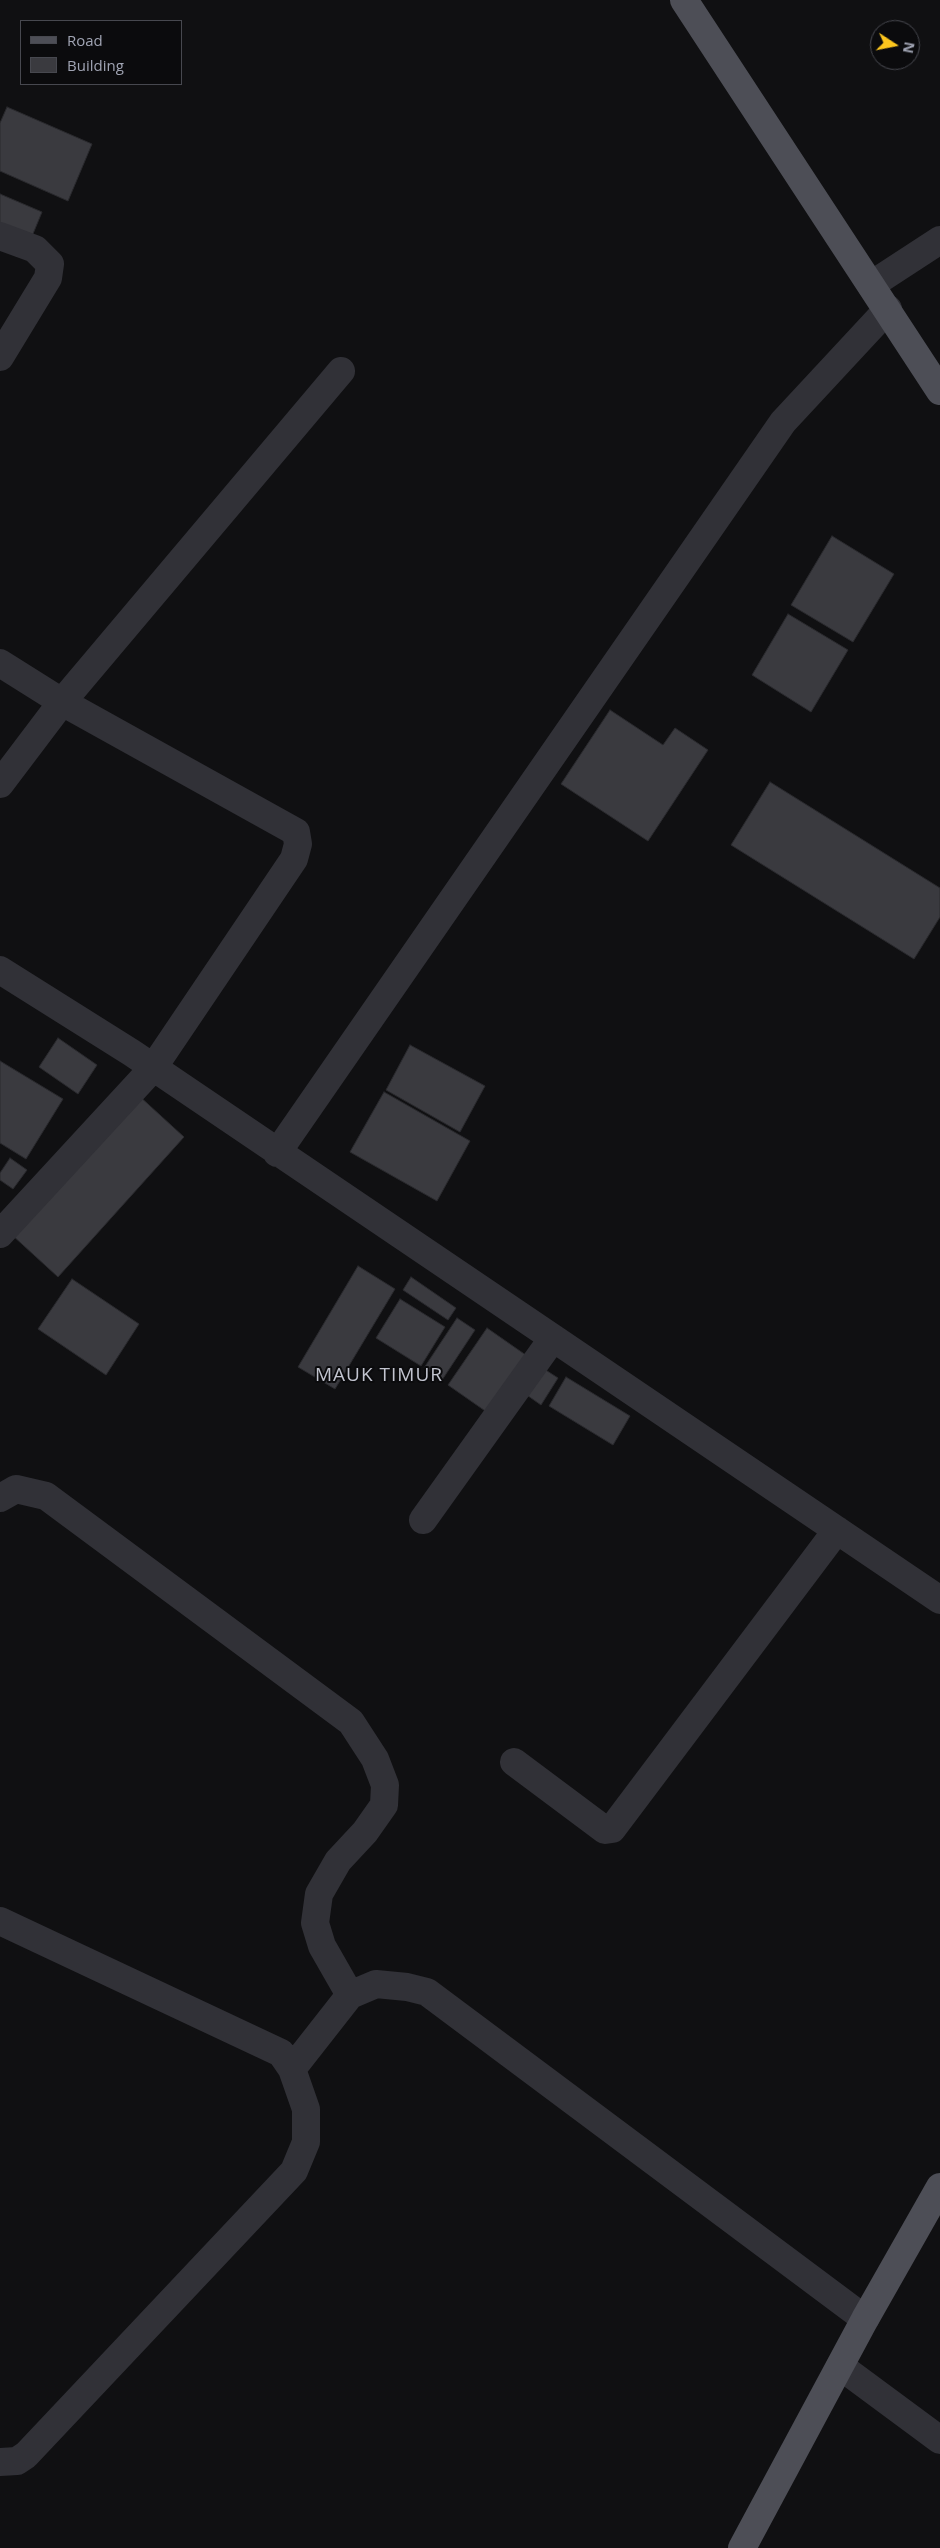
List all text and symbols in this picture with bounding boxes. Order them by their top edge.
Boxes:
legend [20,20,182,85]
north arrow [870,20,920,70]
text: Road [67,30,103,50]
text: N [899,40,920,55]
text: Building [67,55,124,75]
district label: MAUK TIMUR [314,1365,444,1387]

